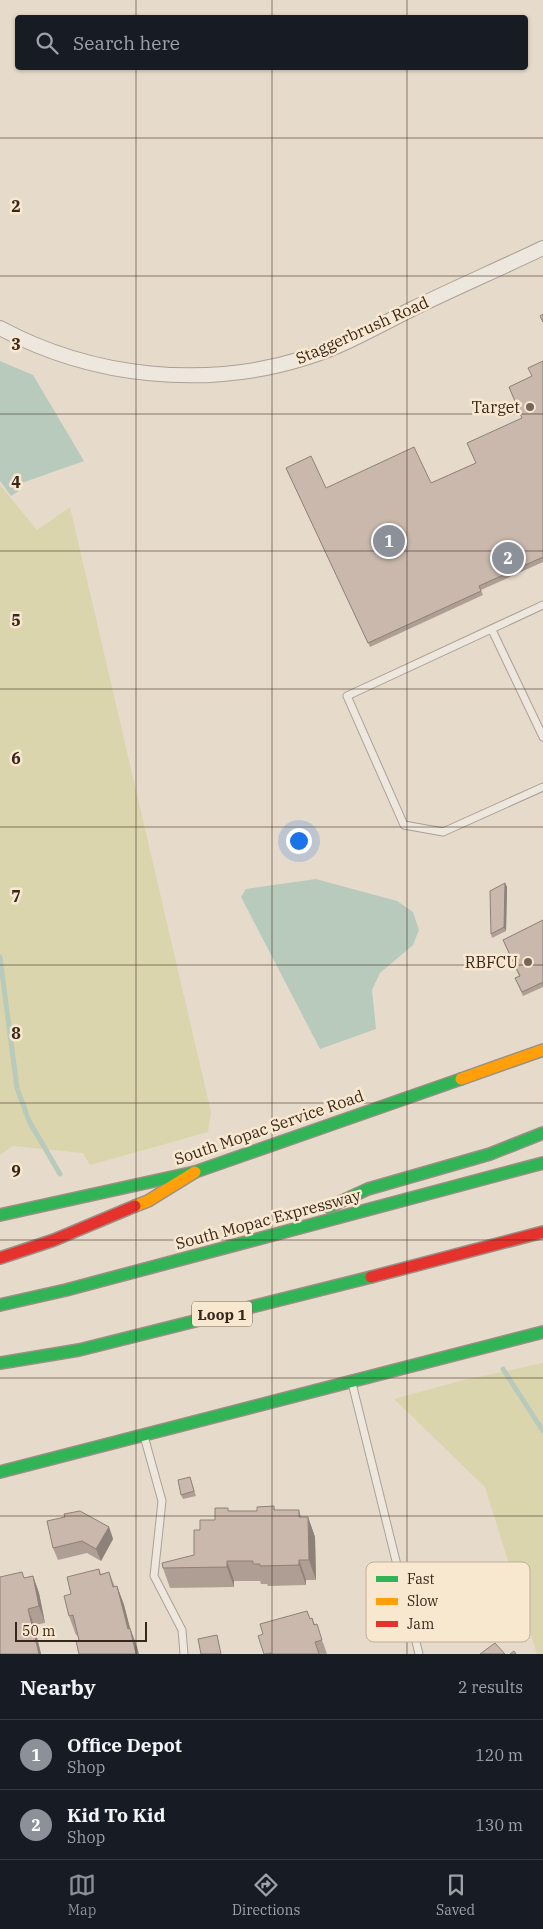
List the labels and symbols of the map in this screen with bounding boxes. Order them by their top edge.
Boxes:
text: 2 [11,196,21,216]
street label: Staggerbrush Road [293,292,432,368]
text: 3 [11,334,21,354]
place label: Target [472,397,520,417]
marker: Target [524,401,536,413]
text: 4 [11,472,21,492]
pin: 1 [373,522,405,560]
pin: 2 [492,539,524,577]
text: 5 [11,610,21,630]
text: 6 [11,748,21,768]
your location [286,828,312,854]
text: 7 [11,886,21,906]
place label: RBFCU [465,952,518,972]
marker: RBFCU [522,956,534,968]
text: 8 [11,1023,21,1043]
street label: South Mopac Service Road [172,1085,367,1169]
text: 9 [11,1161,21,1181]
street label: South Mopac Expressway [173,1185,363,1253]
road number: Loop 1 [192,1302,252,1326]
legend [366,1562,530,1642]
text: Fast [407,1570,435,1588]
text: Slow [407,1592,438,1610]
text: Jam [407,1615,434,1633]
scale bar [15,1619,148,1642]

